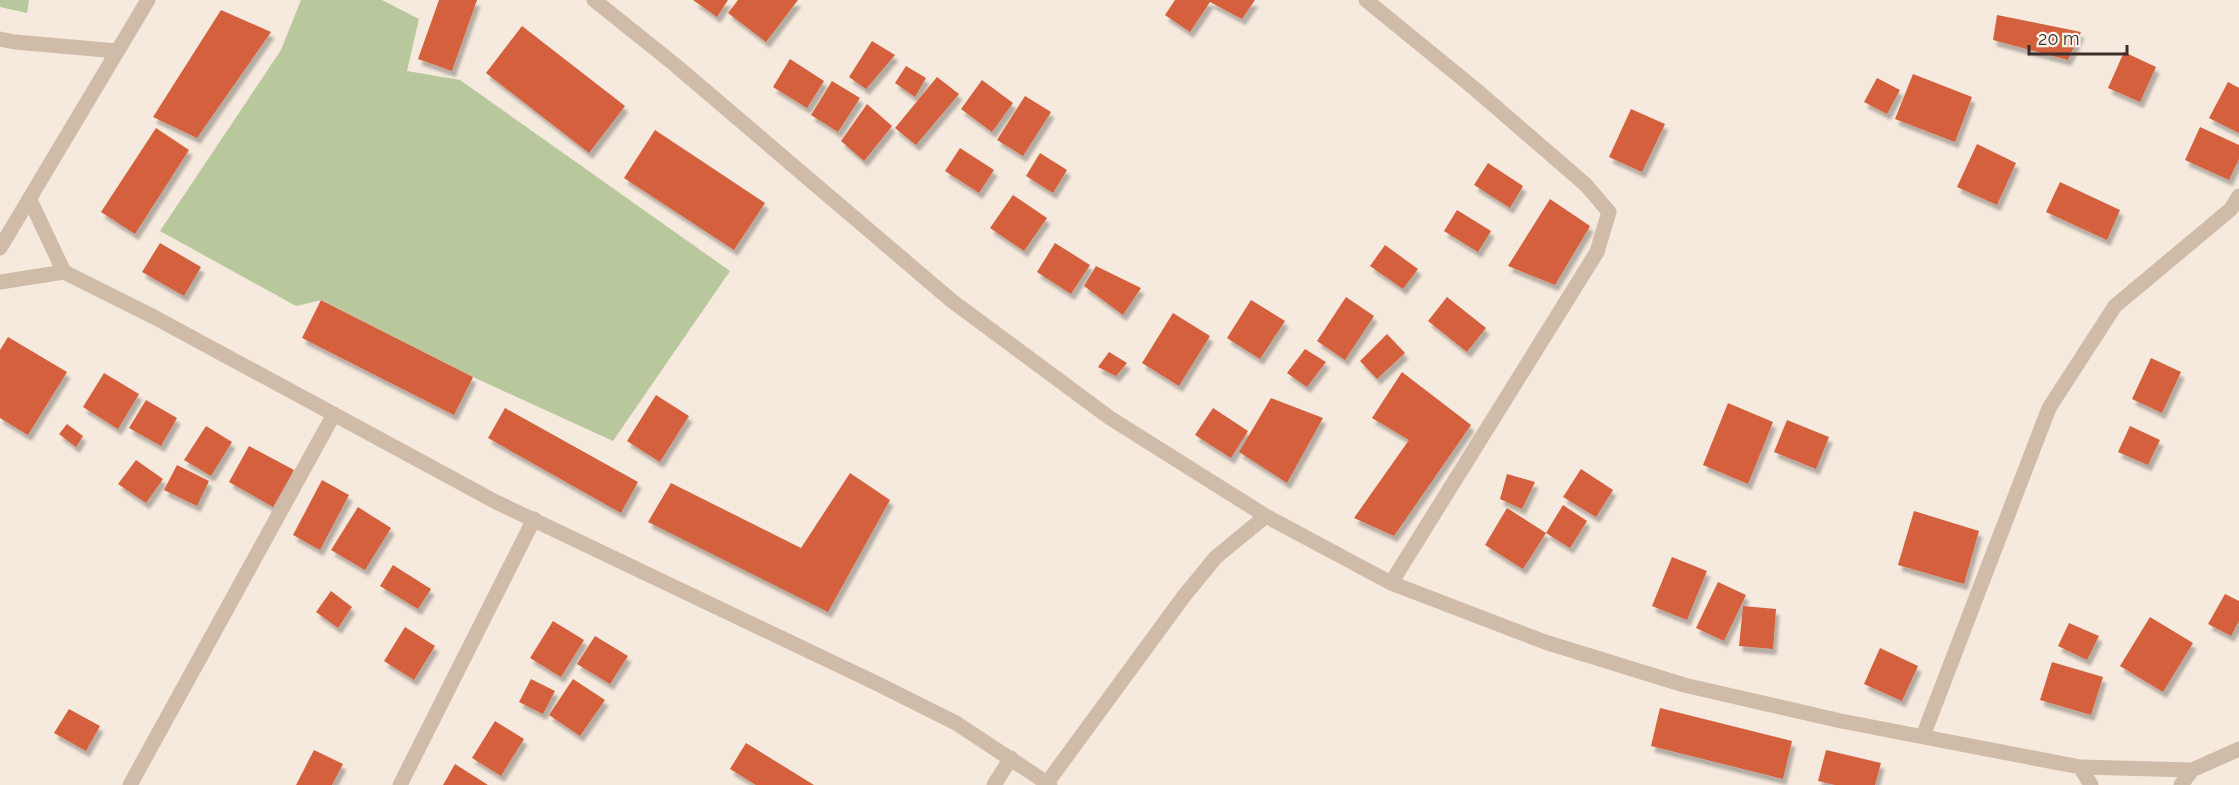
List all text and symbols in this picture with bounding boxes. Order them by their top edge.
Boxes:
scale bar [2029,18,2126,56]
text: 20 m [2038,28,2080,49]

